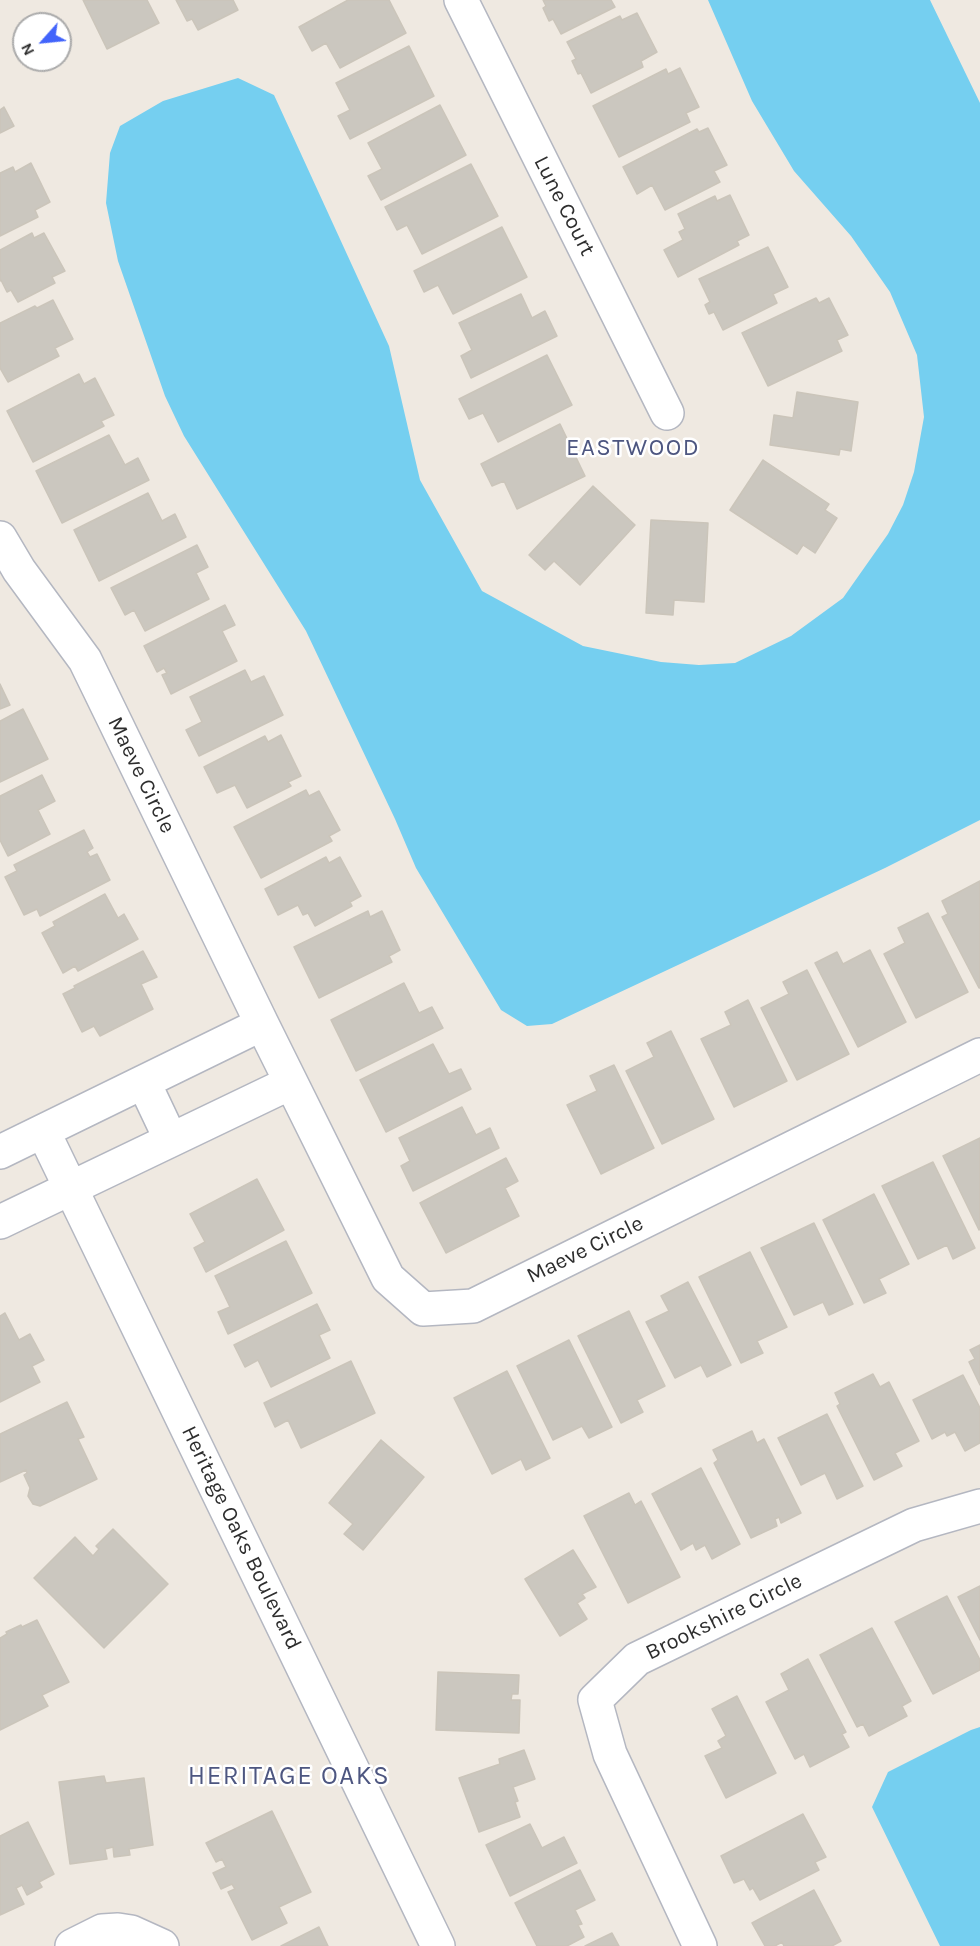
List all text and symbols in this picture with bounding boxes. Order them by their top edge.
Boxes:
north arrow [12,12,72,72]
text: N [16,40,38,59]
street label: Lune Court [528,152,600,260]
district label: EASTWOOD [566,434,700,462]
street label: Maeve Circle [101,712,181,838]
street label: Maeve Circle [522,1210,648,1290]
street label: Heritage Oaks Boulevard [175,1422,307,1654]
street label: Brookshire Circle [641,1568,807,1666]
district label: HERITAGE OAKS [188,1761,390,1793]

